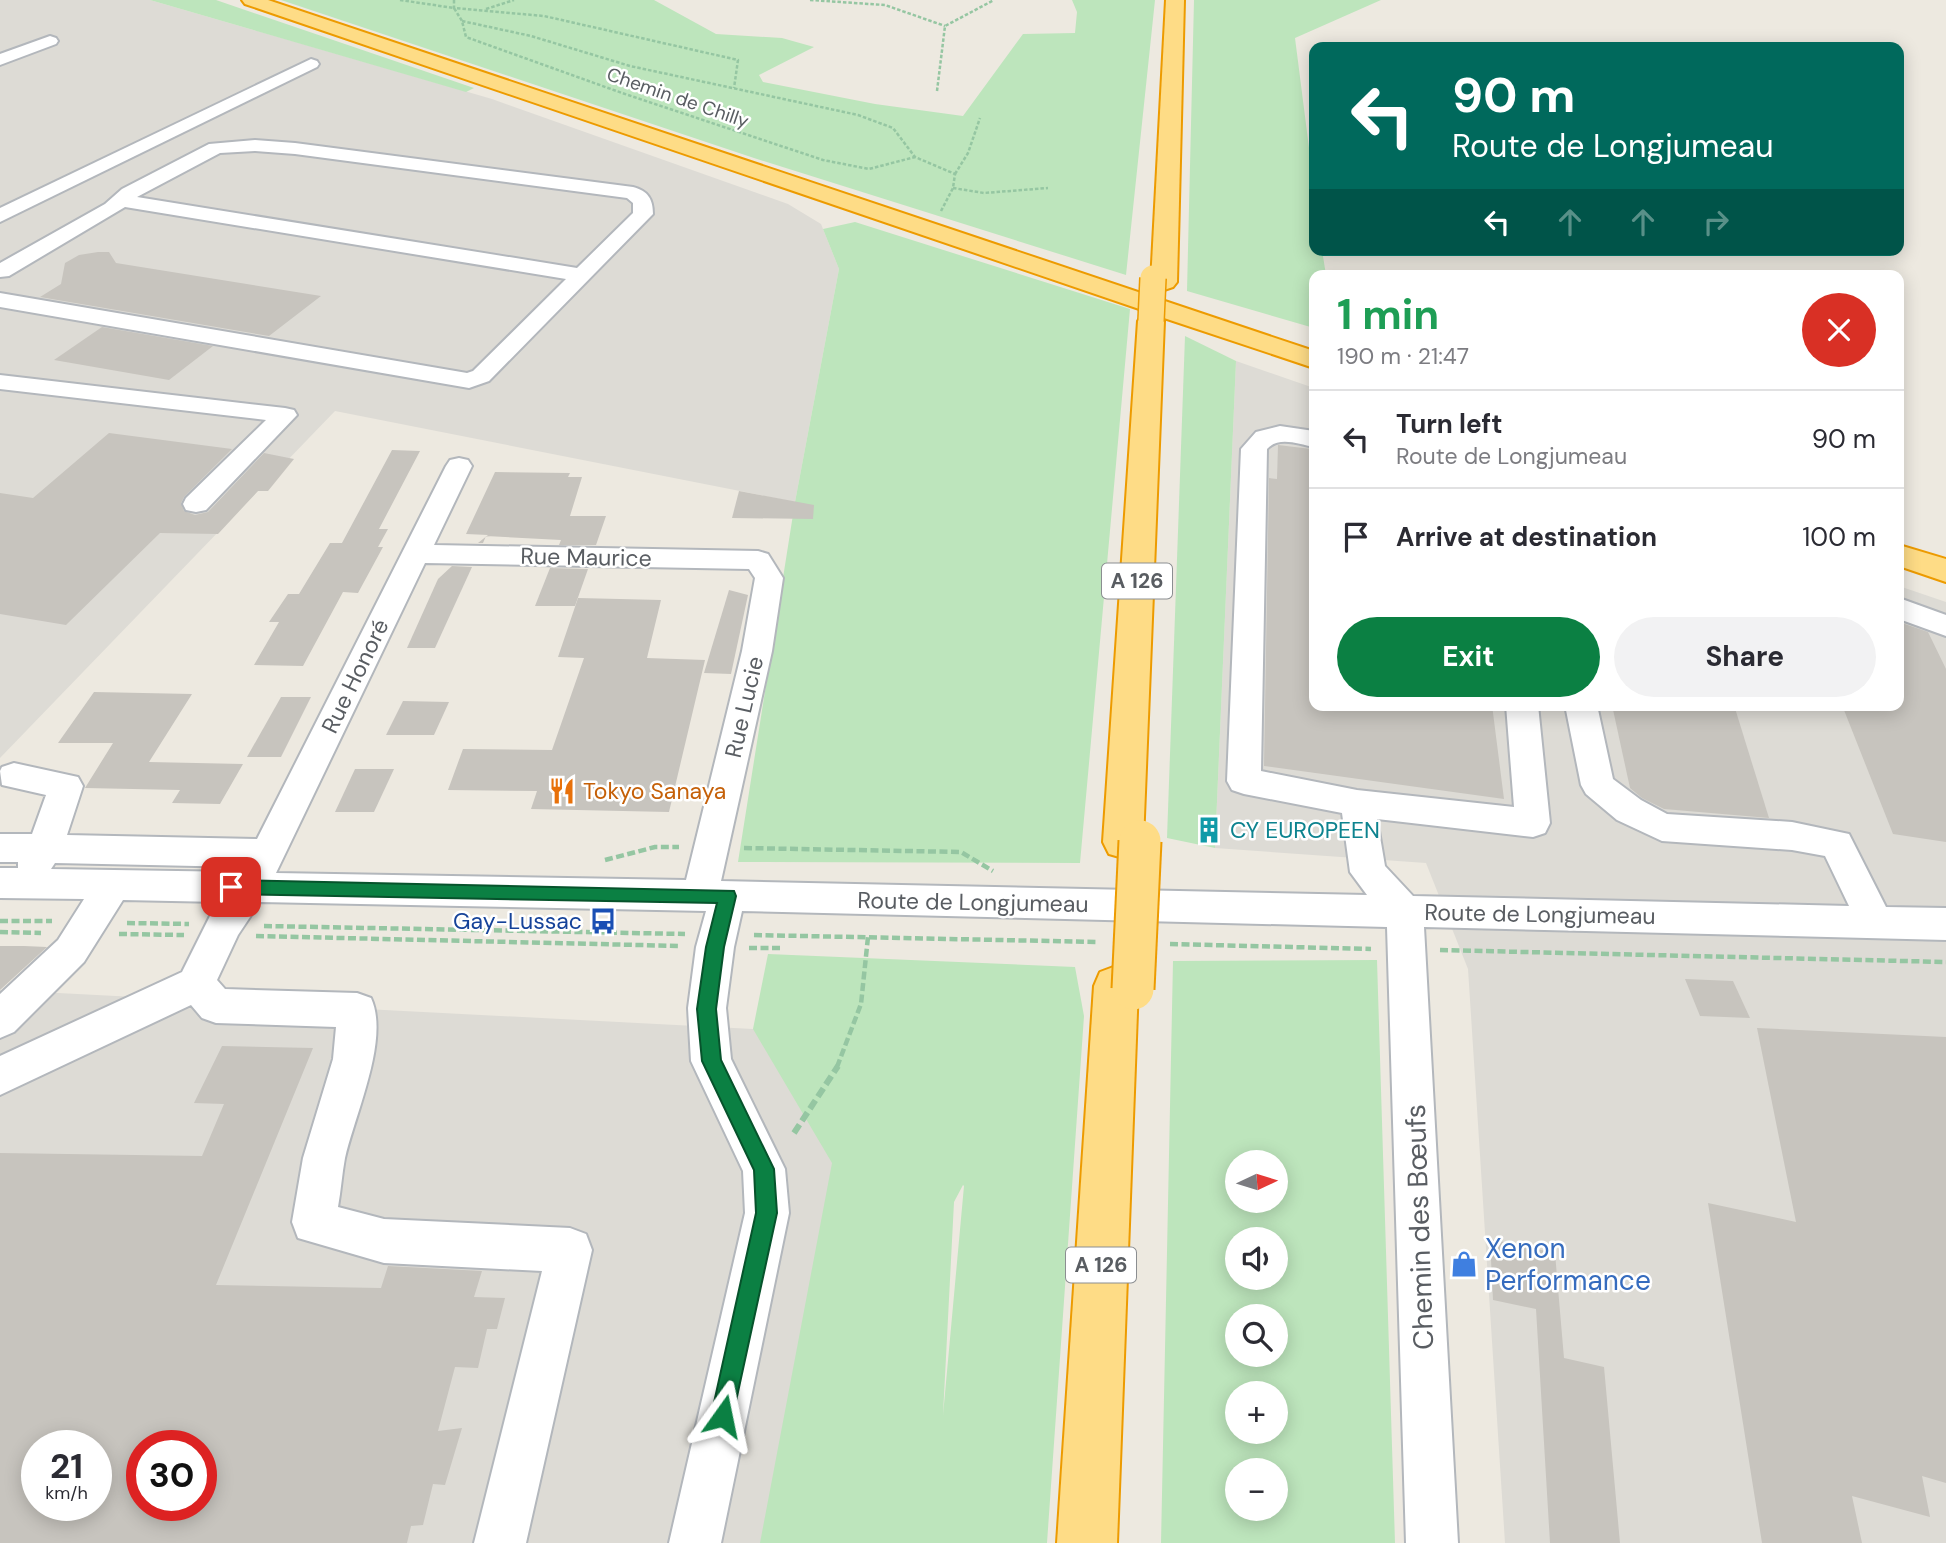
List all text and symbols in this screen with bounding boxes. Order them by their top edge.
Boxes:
street label: Chemin de Chilly [603,61,753,134]
text: 90 m [1452,63,1575,127]
icon: left [1337,70,1428,161]
text: Route de Longjumeau [1452,125,1773,167]
icon: left [1478,203,1516,241]
icon: ahead [1551,203,1589,241]
icon: ahead [1624,203,1662,241]
icon: right [1697,203,1735,241]
text: 1 min [1337,287,1439,342]
button: close [1802,293,1876,367]
text: 190 m · 21:47 [1337,341,1469,371]
text: Turn left [1396,407,1503,441]
icon: left [1337,420,1375,458]
text: 90 m [1812,422,1876,456]
text: Route de Longjumeau [1396,441,1627,471]
icon: arrive [1337,518,1375,556]
text: Arrive at destination [1396,520,1657,554]
text: 100 m [1802,520,1876,554]
street label: Rue Maurice [520,541,652,573]
road number: A 126 [1102,564,1172,598]
street label: Rue Honoré [314,614,396,738]
button: Exit [1337,617,1600,697]
button: Share [1614,617,1876,697]
street label: Rue Lucie [718,653,770,761]
restaurant icon: Tokyo Sanaya [547,776,577,806]
place label: Tokyo Sanaya [583,776,726,806]
building icon: CY EUROPEEN [1194,815,1224,845]
place label: CY EUROPEEN [1230,815,1380,845]
pin [201,857,261,917]
icon: arrive [212,868,250,906]
street label: Route de Longjumeau [857,885,1089,919]
street label: Route de Longjumeau [1424,897,1656,931]
place label: Gay-Lussac [453,906,582,936]
bus stop icon: Gay-Lussac [588,906,618,936]
street label: Chemin des Bœufs [1397,1104,1442,1350]
north arrow [1225,1150,1288,1213]
map controls [1225,1150,1288,1521]
button: sound [1225,1227,1288,1290]
place label: Xenon Performance [1485,1230,1651,1299]
road number: A 126 [1066,1248,1136,1282]
shop icon: Xenon Performance [1449,1249,1479,1279]
button: search [1225,1304,1288,1367]
position arrow [686,1379,760,1453]
button: + [1225,1381,1288,1444]
speed limit sign: 30 [126,1430,217,1521]
text: 21 [50,1443,83,1489]
button: − [1225,1458,1288,1521]
text: km/h [45,1481,88,1505]

